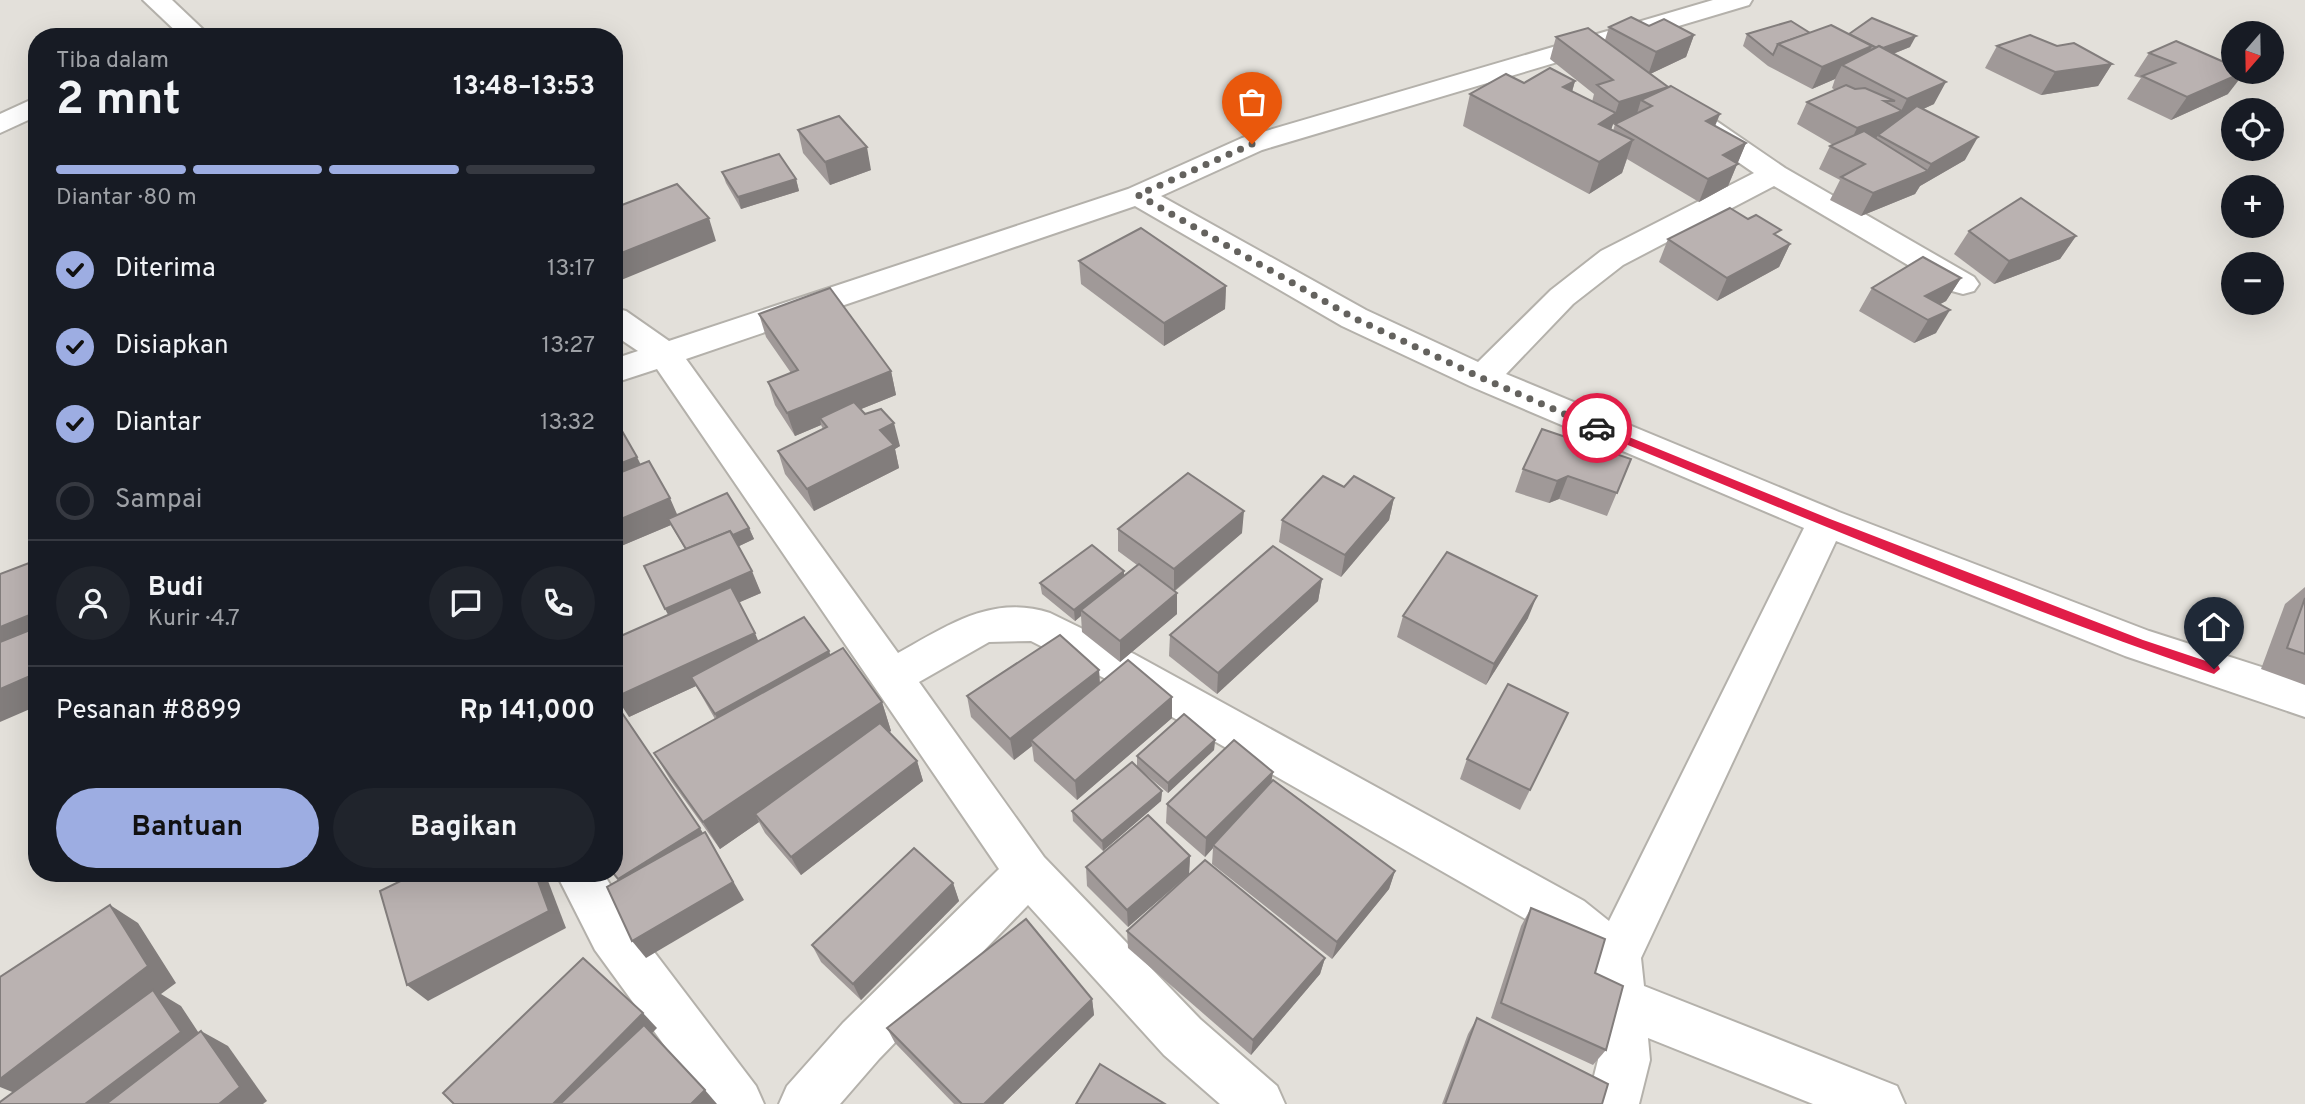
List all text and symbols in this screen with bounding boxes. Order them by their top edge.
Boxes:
north arrow [2221,21,2284,84]
map controls [2221,21,2284,315]
text: Tiba dalam [56,47,169,76]
text: 13:48–13:53 [453,71,595,104]
text: 2 mnt [56,72,181,131]
pin [1222,72,1282,144]
icon: bag [1233,83,1271,121]
button: locate [2221,98,2284,161]
button: + [2221,175,2284,238]
text: Diantar · 80 m [56,184,197,213]
icon: check [56,251,94,289]
button: − [2221,252,2284,315]
text: Diterima [115,253,216,286]
text: 13:17 [547,255,595,284]
icon: check [56,328,94,366]
text: Disiapkan [115,330,229,363]
text: 13:27 [542,332,595,361]
courier [1562,393,1632,463]
icon: check [56,405,94,443]
text: Diantar [115,407,201,440]
text: 13:32 [540,409,595,438]
icon: car [1578,409,1616,447]
text: Sampai [115,484,202,517]
button: person [56,566,130,640]
button: chat [429,566,503,640]
button: phone [521,566,595,640]
text: Budi [148,572,203,605]
pin [2184,597,2244,669]
text: Kurir · 4.7 [148,605,240,634]
icon: home [2195,608,2233,646]
text: Pesanan #8899 [56,695,242,728]
text: Rp 141,000 [460,695,595,728]
button: Bantuan [56,788,319,868]
button: Bagikan [333,788,595,868]

